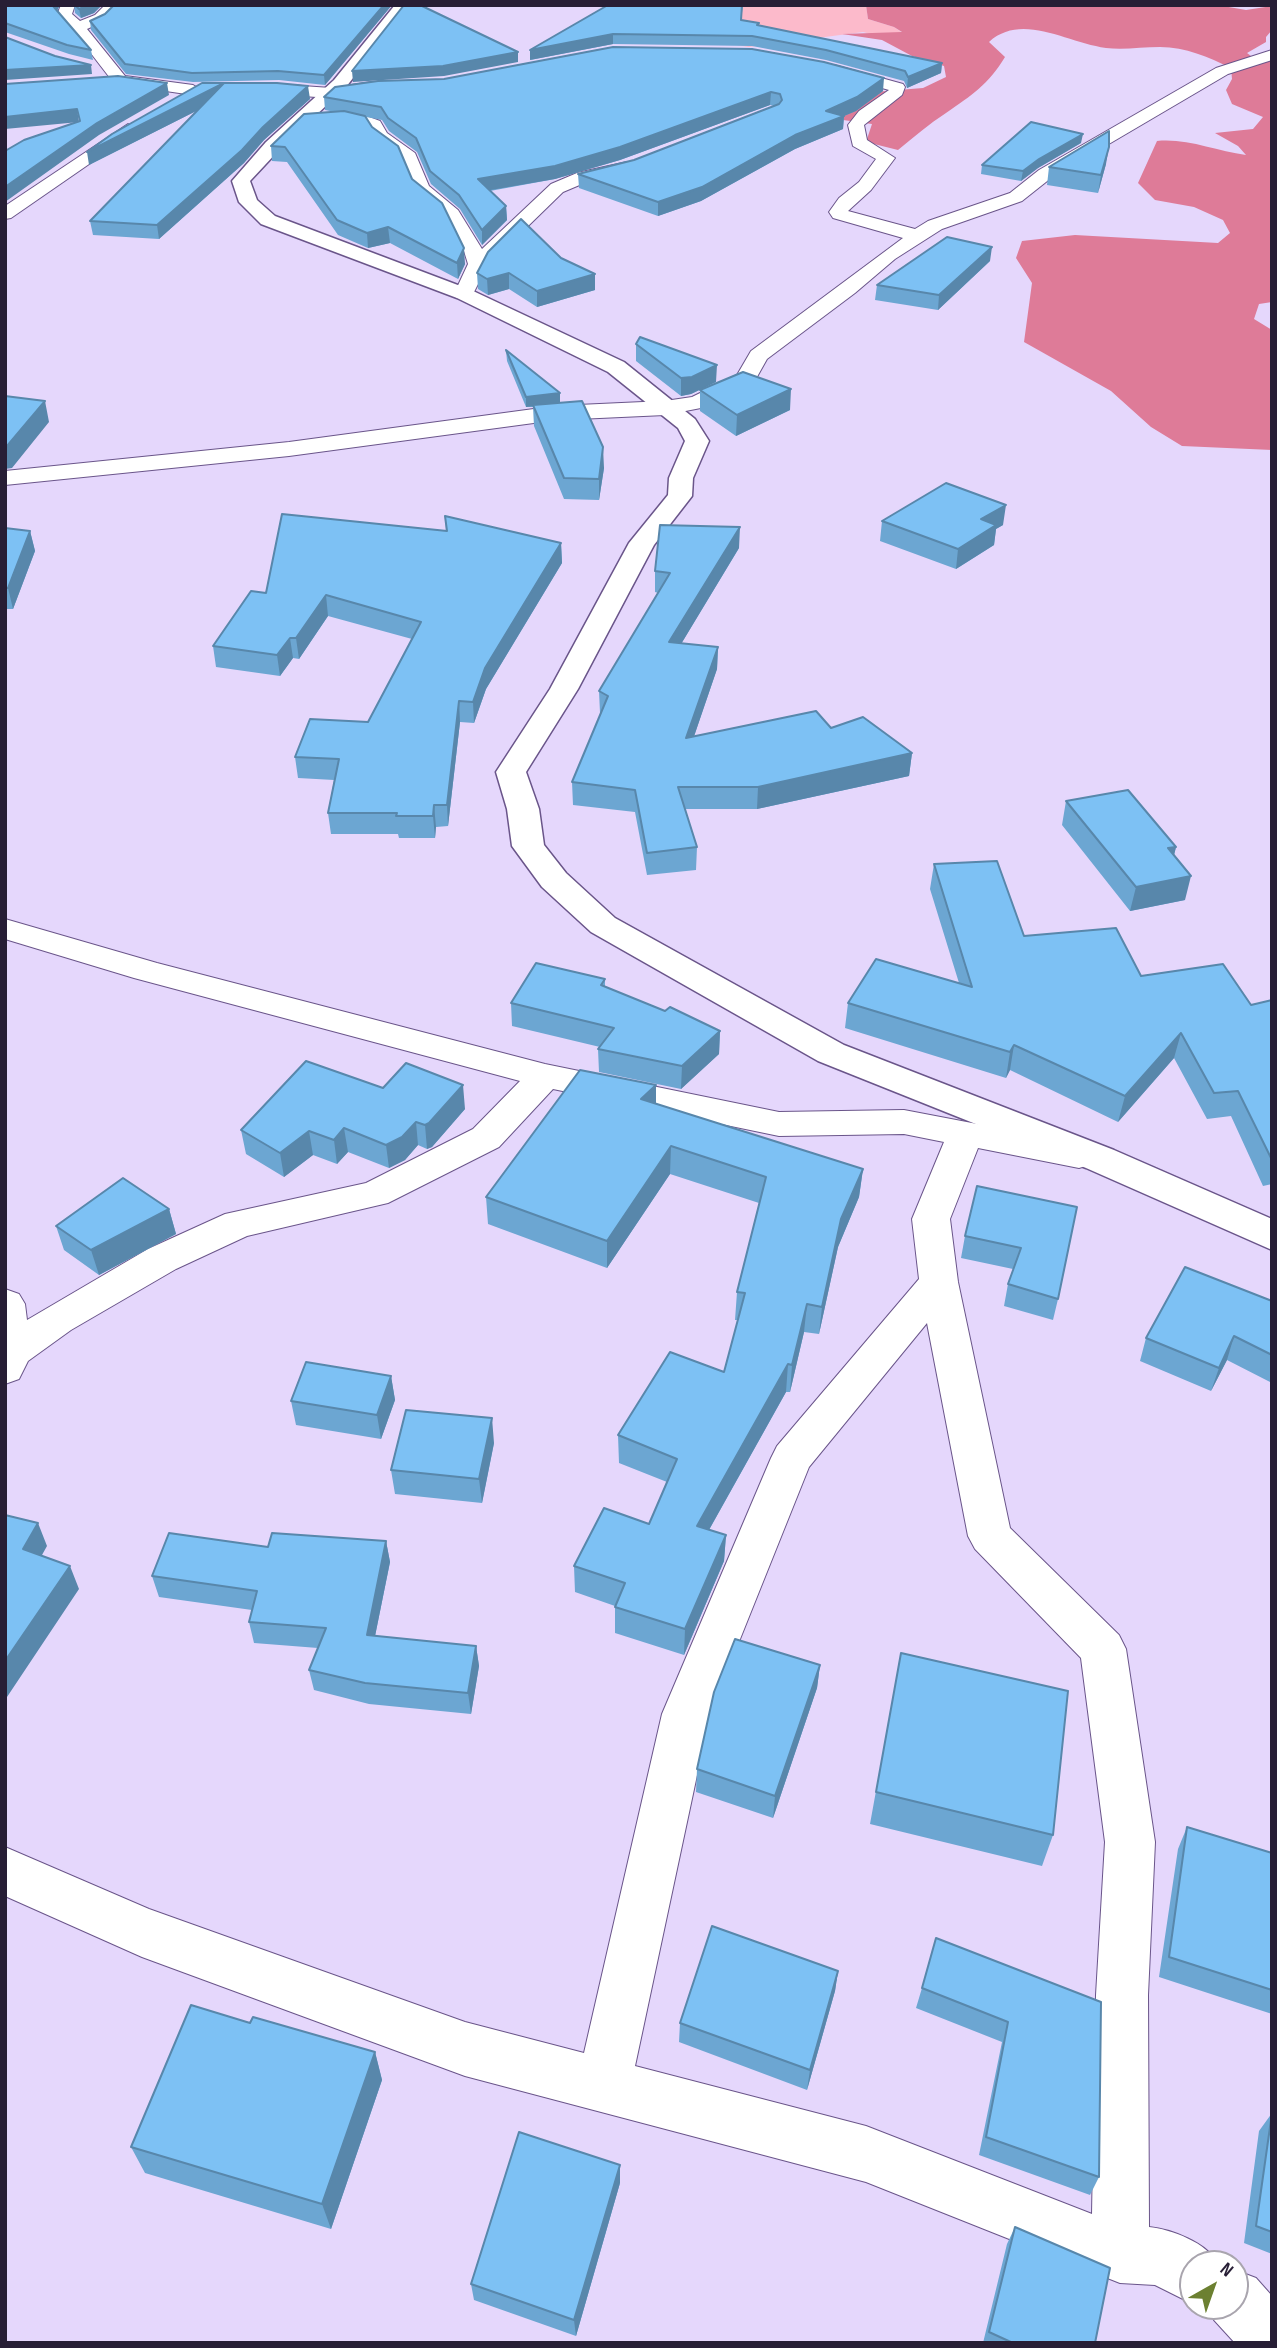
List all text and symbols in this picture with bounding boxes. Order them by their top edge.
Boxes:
north arrow [1179,2250,1249,2320]
text: N [1215,2258,1238,2282]

